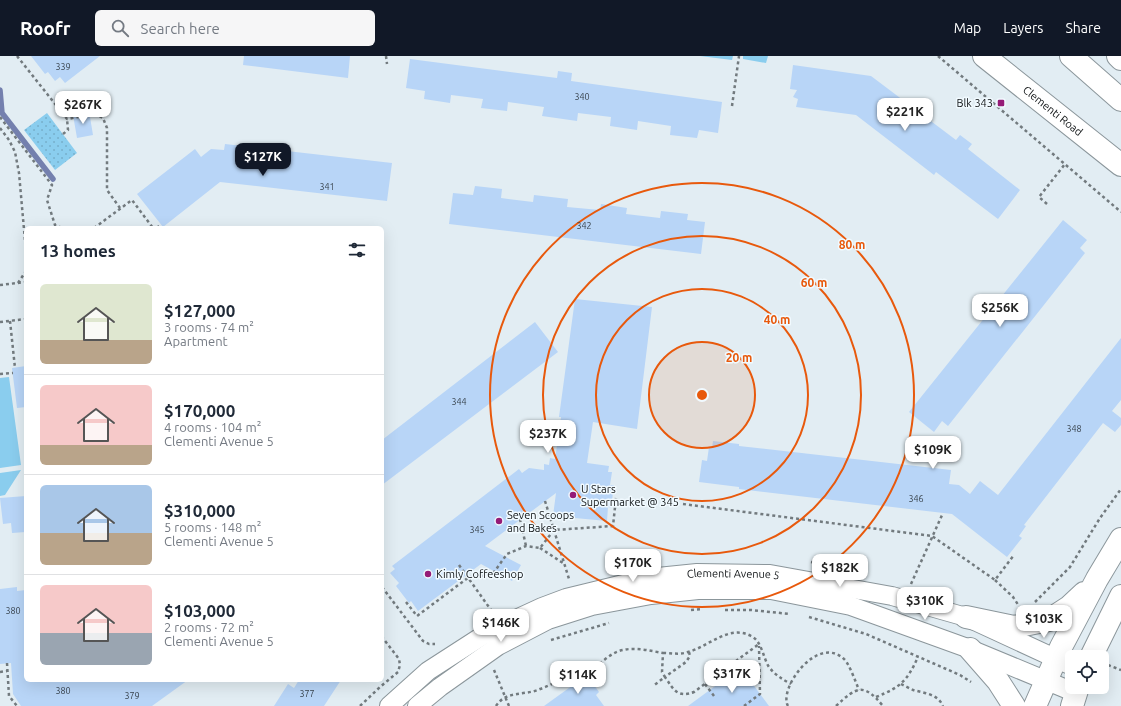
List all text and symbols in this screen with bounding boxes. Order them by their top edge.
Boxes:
search box [95,10,375,46]
text: Roofr [20,17,71,39]
icon: search [109,17,131,39]
text: Search here [141,20,220,37]
text: Map [954,20,981,36]
text: Layers [1003,20,1043,36]
text: Share [1065,20,1101,36]
house number: 339 [55,62,71,72]
street label: Clementi Road [1021,84,1085,138]
pin: $267K [55,91,111,125]
house number: 340 [574,92,590,102]
text: $267K [64,97,102,111]
place label: Blk 343 [956,97,993,109]
pin: $221K [877,98,933,132]
marker: Blk 343 [996,98,1006,108]
text: $221K [886,104,924,118]
pin: $127K [235,143,291,177]
text: $127K [244,149,282,163]
house number: 341 [319,182,335,192]
house number: 342 [576,221,592,231]
text: 80 m [839,238,865,251]
icon: filters [346,239,368,261]
text: 13 homes [40,241,116,260]
text: 60 m [801,276,827,289]
pin: $256K [972,294,1028,328]
icon: home [72,300,120,348]
text: $256K [981,300,1019,314]
text: $127,000 [164,301,235,320]
text: 40 m [764,313,790,326]
text: 3 rooms · 74 m² [164,320,254,334]
text: Apartment [164,334,228,348]
text: 20 m [726,351,752,364]
centre of rings [695,388,709,402]
house number: 344 [451,397,467,407]
icon: home [72,401,120,449]
text: $170,000 [164,401,235,420]
text: 4 rooms · 104 m² [164,420,261,434]
pin: $237K [520,420,576,454]
house number: 348 [1066,424,1082,434]
text: $237K [529,426,567,440]
text: Clementi Avenue 5 [164,434,274,448]
pin: $109K [905,436,961,470]
text: $109K [914,442,952,456]
place label: U Stars Supermarket @ 345 [581,483,679,508]
marker: U Stars Supermarket @ 345 [568,490,578,500]
house number: 346 [908,494,924,504]
icon: home [72,501,120,549]
text: $310,000 [164,501,235,520]
place label: Seven Scoops and Bakes [507,509,574,534]
marker: Seven Scoops and Bakes [494,516,504,526]
text: 5 rooms · 148 m² [164,520,261,534]
house number: 345 [469,525,485,535]
text: Clementi Avenue 5 [164,534,274,548]
pin: $170K [605,549,661,583]
pin: $182K [812,554,868,588]
text: $170K [614,555,652,569]
text: $182K [821,560,859,574]
street label: Clementi Avenue 5 [686,567,781,582]
place label: Kimly Coffeeshop [436,568,523,580]
marker: Kimly Coffeeshop [423,569,433,579]
pin: $310K [897,587,953,621]
text: $310K [906,593,944,607]
icon: home [72,601,120,649]
text: $103,000 [164,601,235,620]
pin: $103K [1016,605,1072,639]
house number: 380 [5,606,21,616]
pin: $146K [473,609,529,643]
text: $103K [1025,611,1063,625]
text: $146K [482,615,520,629]
text: 2 rooms · 72 m² [164,620,254,634]
text: Clementi Avenue 5 [164,634,274,648]
map controls [1065,650,1109,694]
button: locate [1065,650,1109,694]
pin: $317K [704,660,760,694]
pin: $114K [550,661,606,695]
text: $317K [713,666,751,680]
text: $114K [559,667,597,681]
house number: 380 [55,686,71,696]
house number: 377 [299,689,315,699]
house number: 379 [124,691,140,701]

